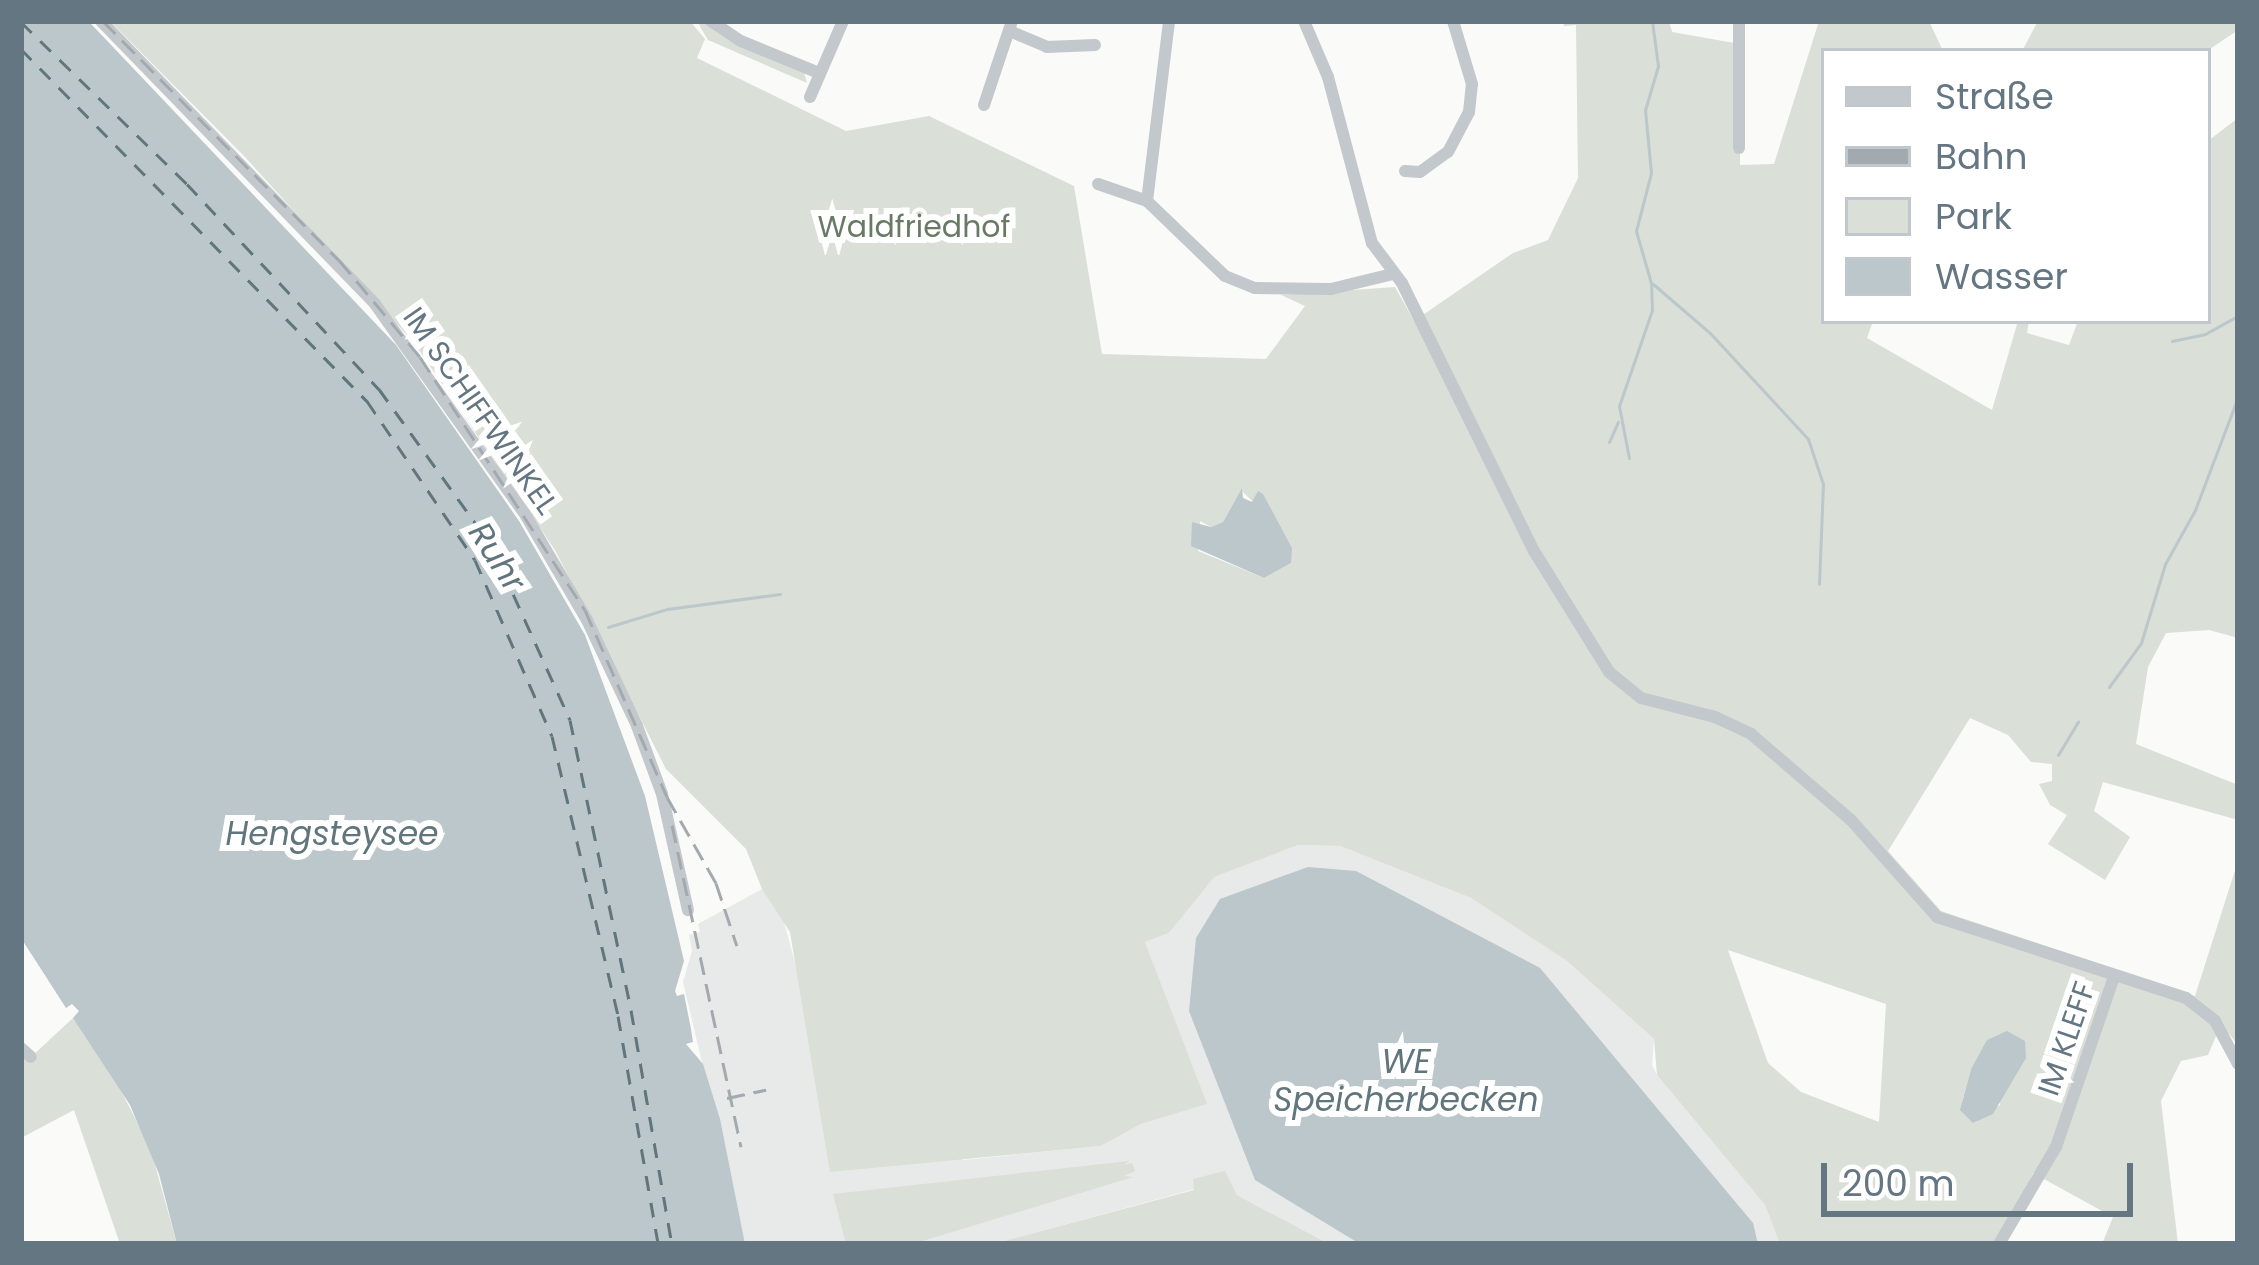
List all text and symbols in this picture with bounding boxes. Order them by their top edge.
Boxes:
legend [1821,48,2211,324]
text: Straße [1935,71,2054,122]
text: Bahn [1935,131,2027,182]
text: Park [1935,191,2012,242]
park label: Waldfriedhof [818,209,1010,245]
text: Wasser [1935,251,2068,302]
street label: IM SCHIFFWINKEL [395,301,565,521]
water label: Ruhr [460,515,534,599]
water label: Hengsteysee [225,814,439,854]
street label: IM KLEFF [2031,977,2103,1101]
water label: WE Speicherbecken [1273,1042,1539,1120]
scale bar [1827,1139,2139,1213]
text: 200 m [1842,1158,1955,1209]

